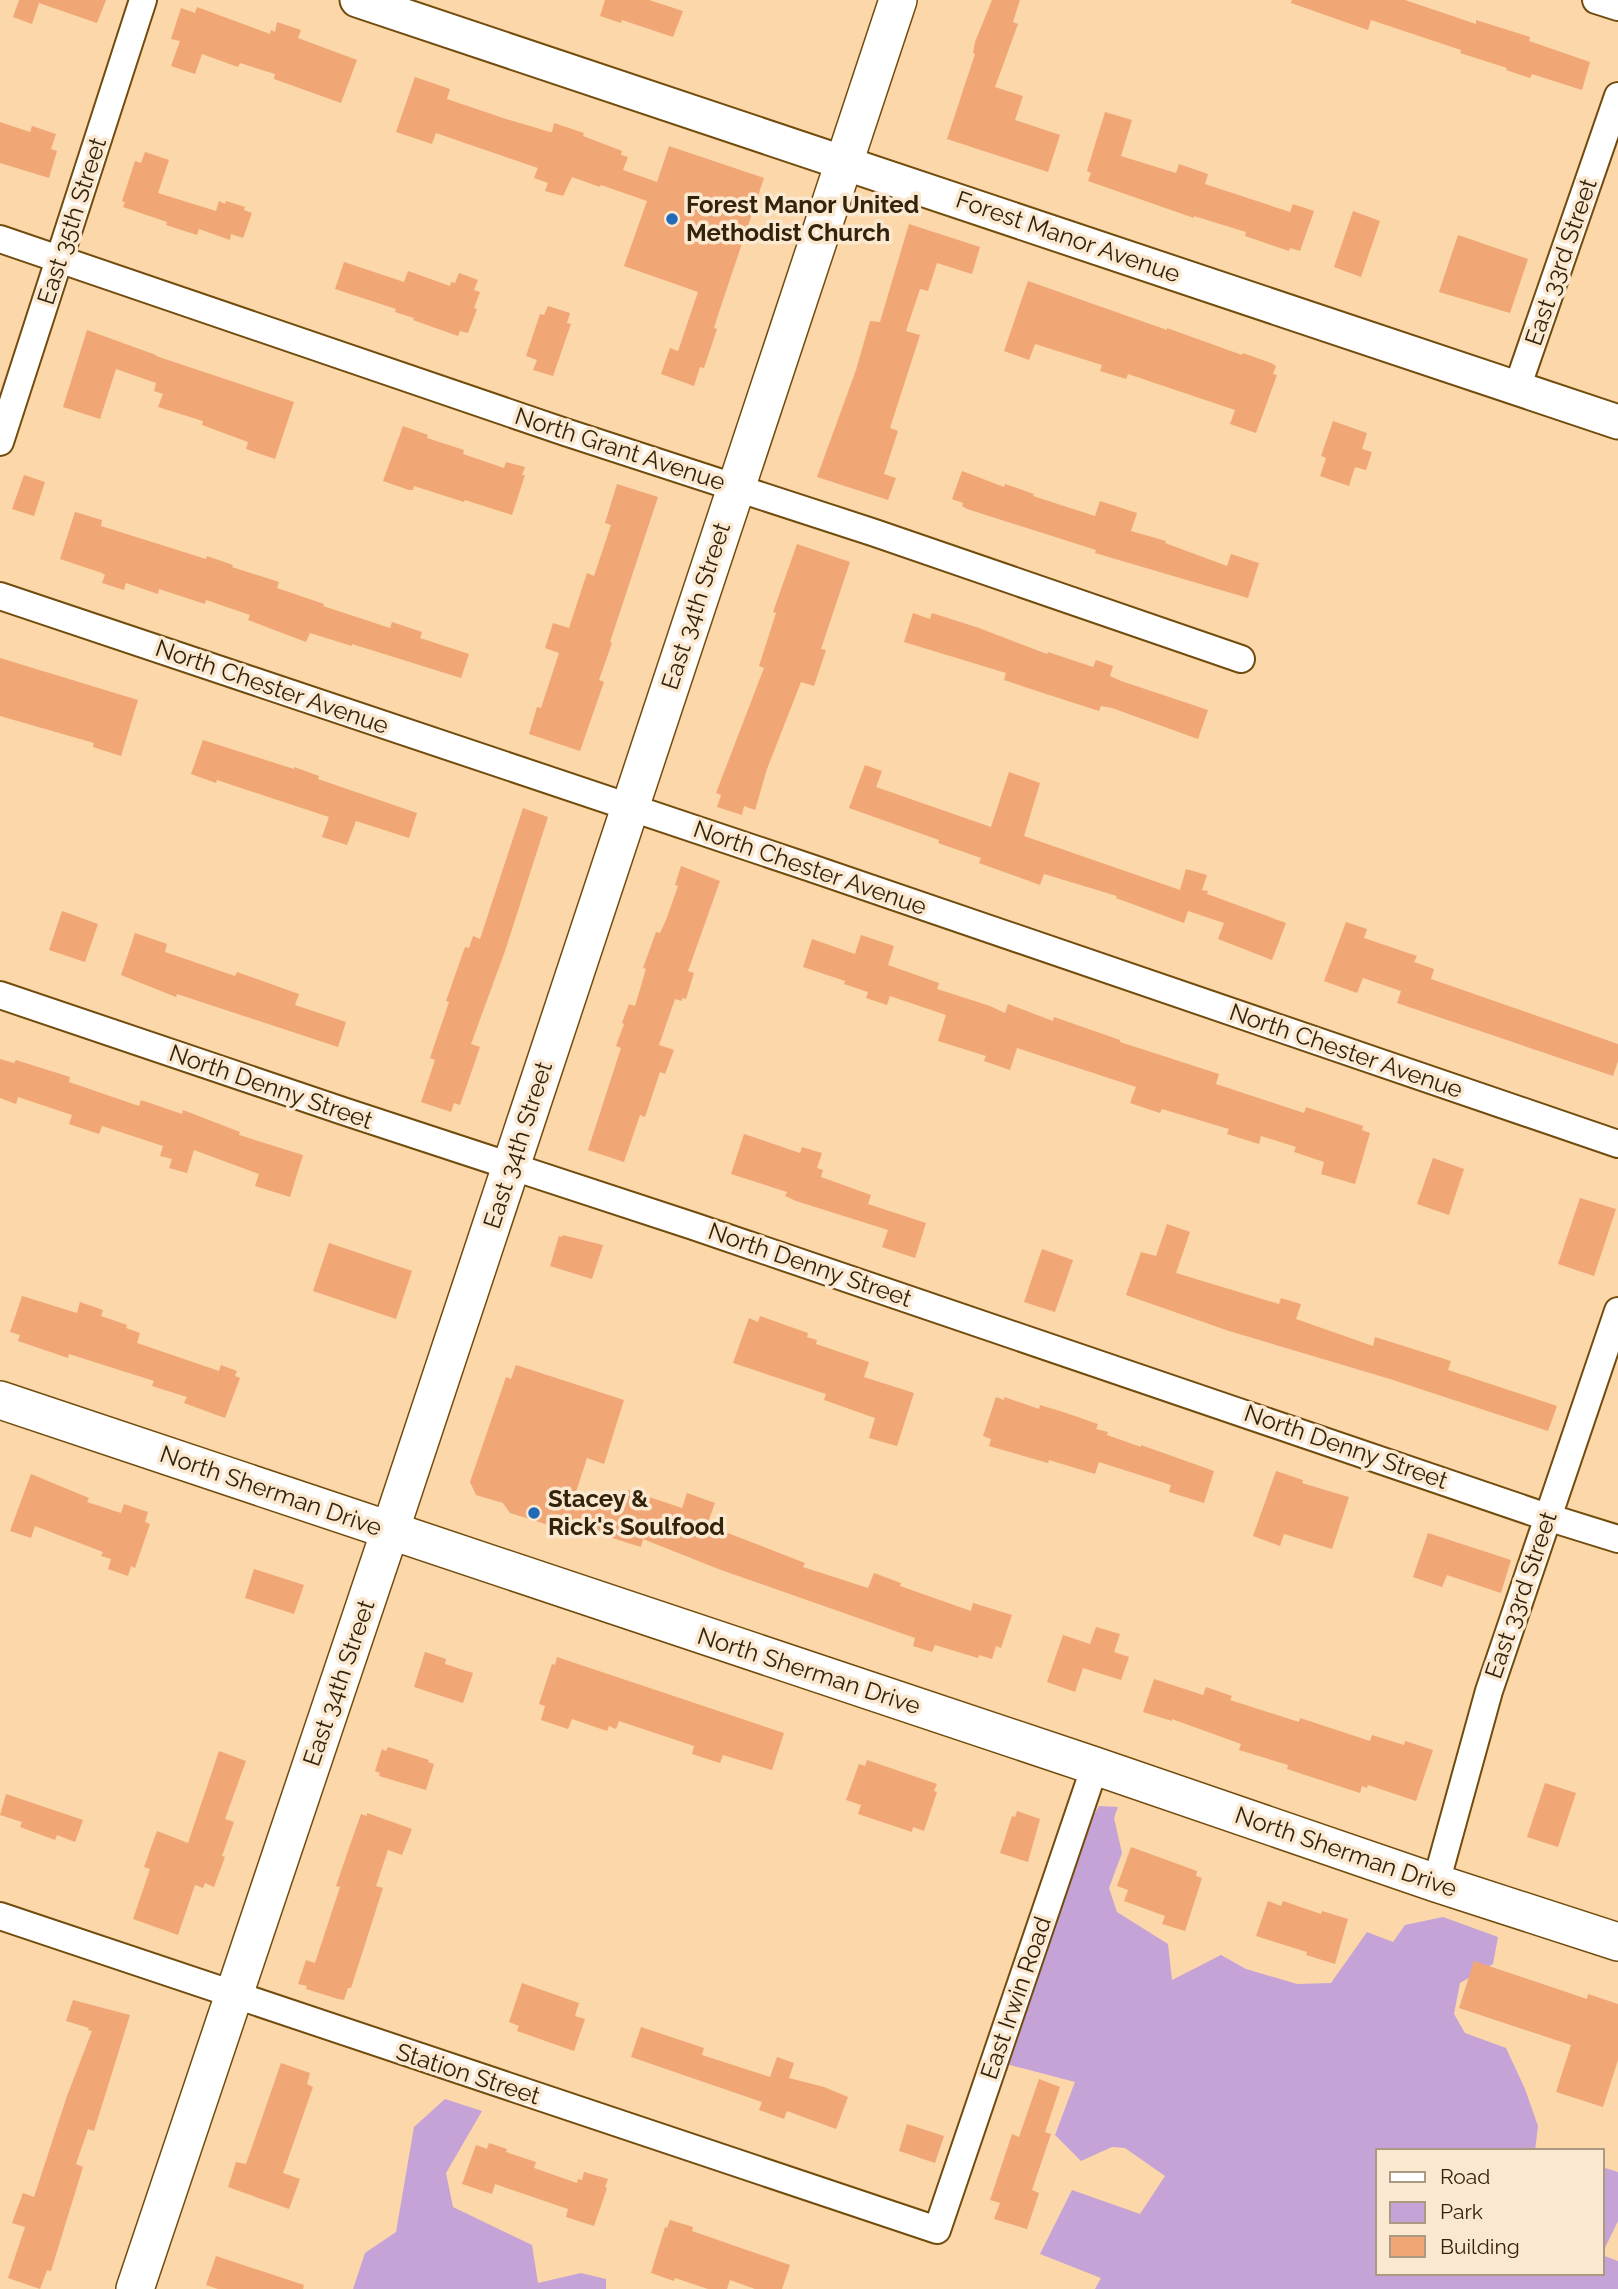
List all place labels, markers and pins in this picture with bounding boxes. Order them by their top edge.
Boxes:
place label: Forest Manor United Methodist Church [686,190,919,247]
marker: Forest Manor United Methodist Church [664,211,680,227]
place label: Stacey & Rick's Soulfood [548,1484,725,1541]
marker: Stacey & Rick's Soulfood [526,1505,542,1521]

